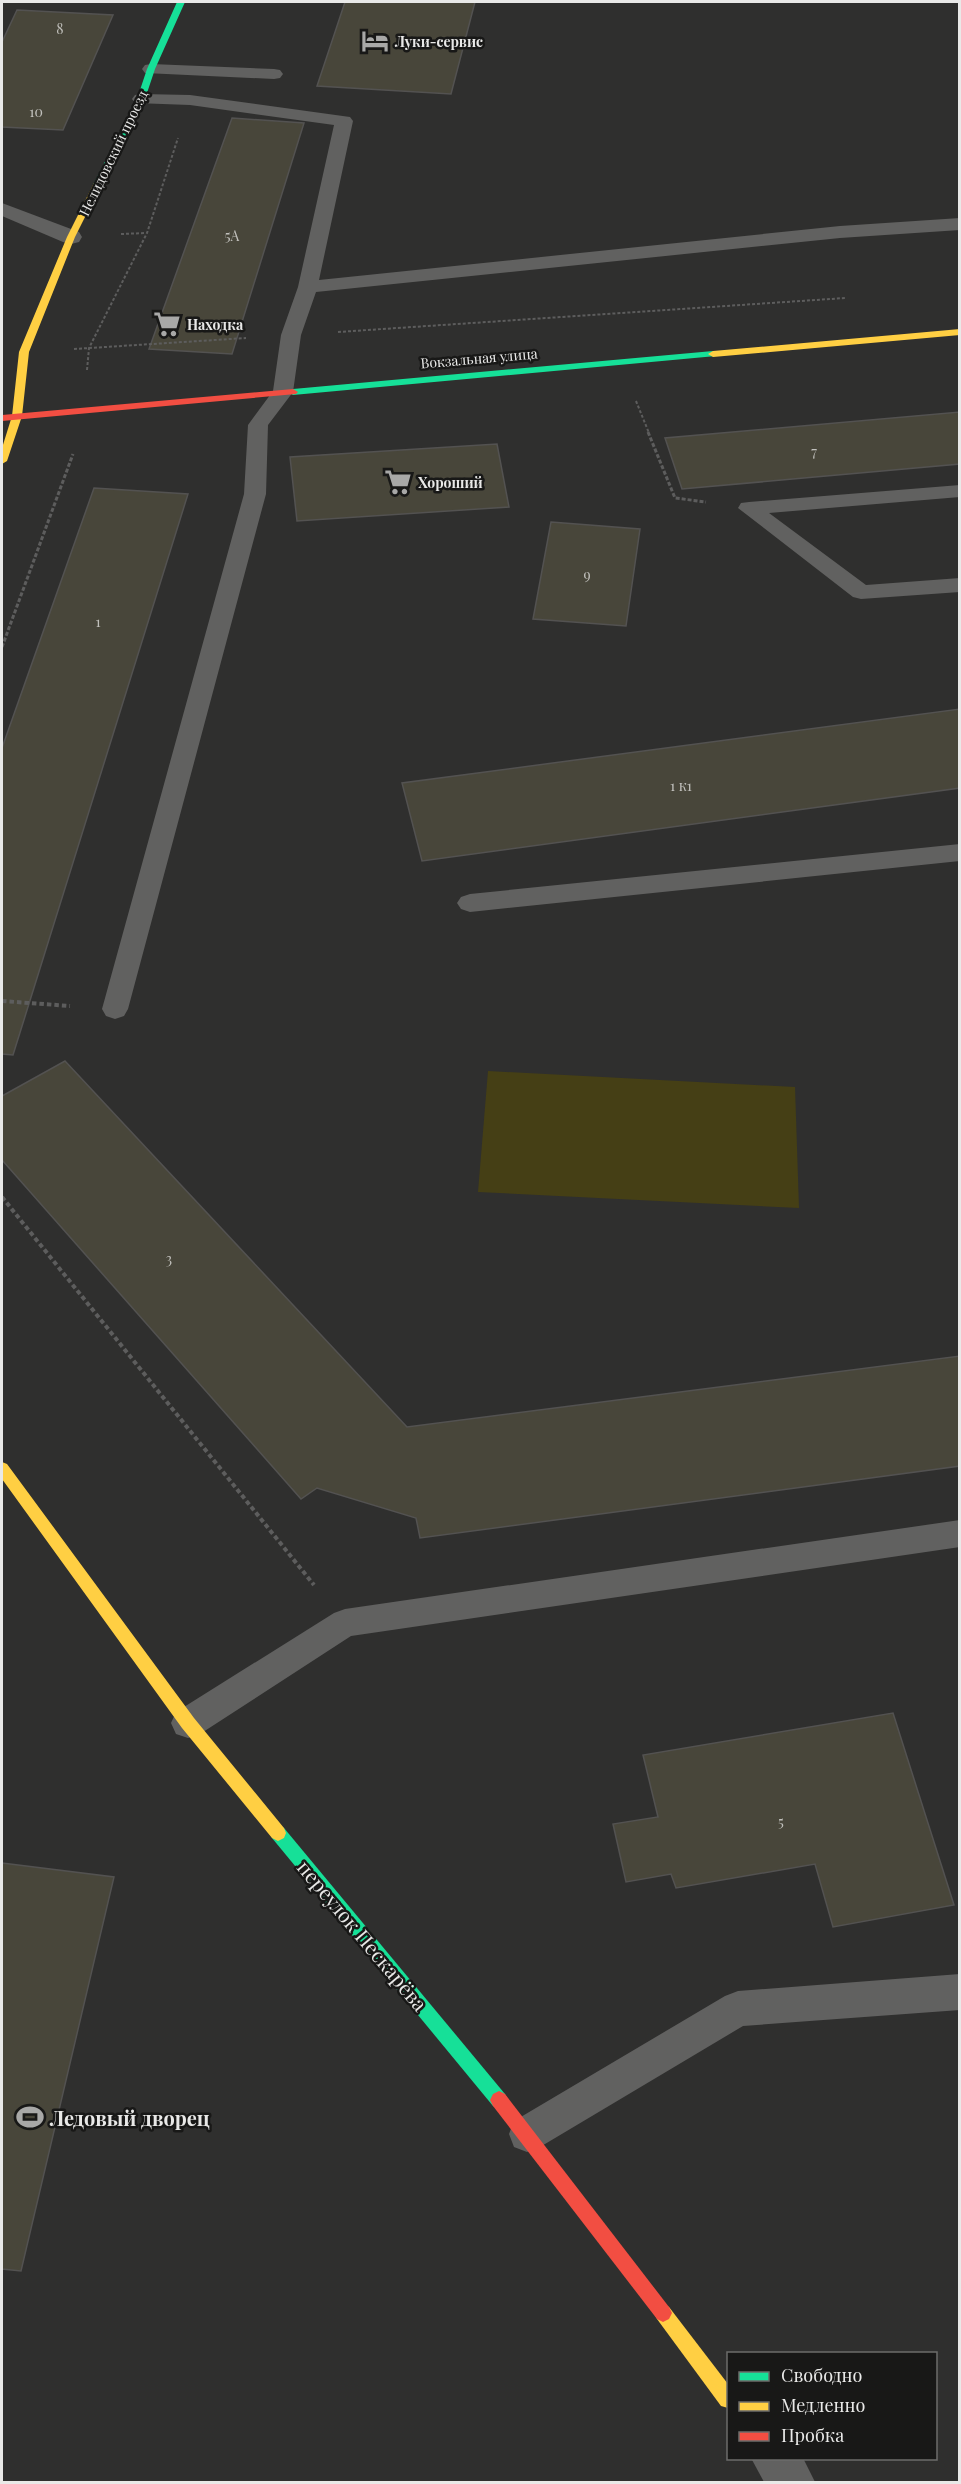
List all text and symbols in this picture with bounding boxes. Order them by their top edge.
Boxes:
house number: 8 [56,19,64,38]
hotel icon: Луки-сервис [360,26,390,56]
place label: Луки-сервис [394,32,483,51]
street label: Нелидовский проезд [74,86,152,219]
house number: 10 [29,102,43,121]
house number: 5А [225,226,239,245]
supermarket icon: Находка [152,309,182,339]
place label: Находка [187,315,244,334]
street label: Вокзальная улица [420,343,538,373]
house number: 7 [811,442,817,461]
supermarket icon: Хороший [383,467,413,497]
place label: Хороший [418,473,483,492]
house number: 9 [583,565,591,584]
house number: 1 [95,612,101,631]
house number: 1 к1 [670,776,692,795]
house number: 3 [166,1249,172,1268]
house number: 5 [778,1812,784,1831]
street label: переулок Пескарёва [292,1854,434,2016]
sports icon: Ледовый дворец [15,2102,45,2132]
place label: Ледовый дворец [49,2104,210,2131]
legend [727,2352,937,2460]
text: Свободно [781,2363,862,2387]
text: Медленно [781,2393,866,2417]
text: Пробка [781,2423,844,2447]

